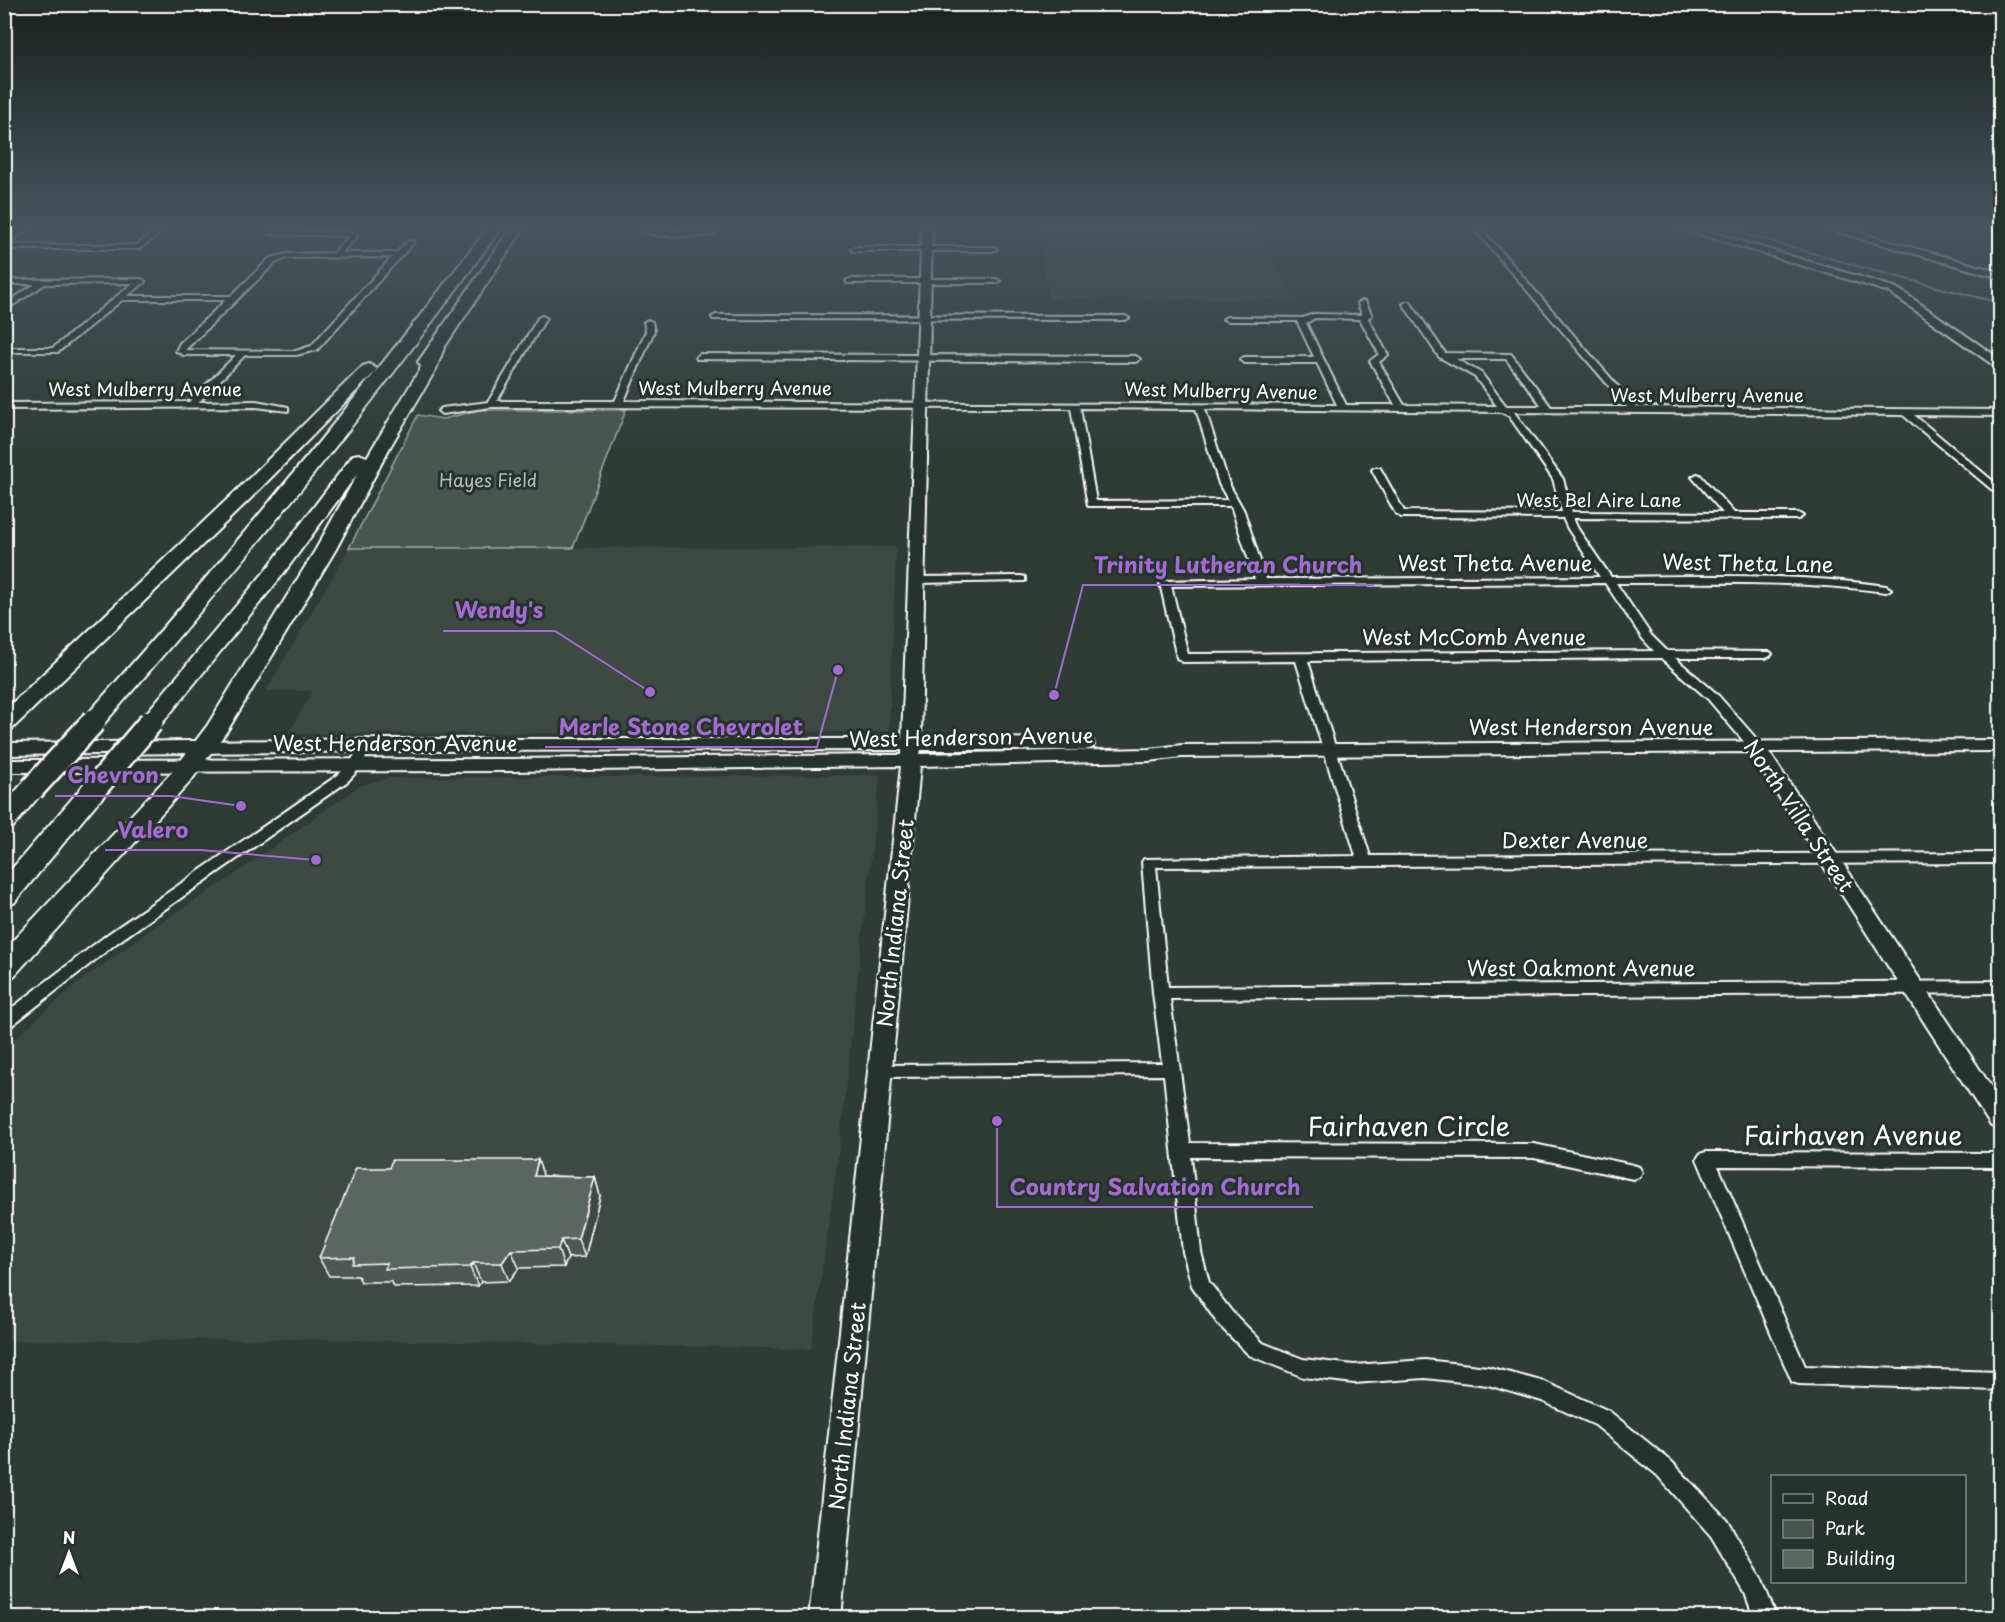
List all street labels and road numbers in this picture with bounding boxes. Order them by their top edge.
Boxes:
street label: West Mulberry Avenue [638,374,832,401]
street label: West Mulberry Avenue [48,375,242,402]
street label: West Mulberry Avenue [1124,375,1318,405]
street label: West Mulberry Avenue [1610,381,1804,408]
street label: West Bel Aire Lane [1516,486,1682,513]
street label: West Theta Lane [1662,545,1834,579]
street label: West Theta Avenue [1398,546,1592,578]
street label: West McComb Avenue [1362,620,1586,652]
street label: West Henderson Avenue [1469,710,1713,742]
street label: West Henderson Avenue [848,718,1094,754]
street label: West Henderson Avenue [273,726,517,758]
street label: North Villa Street [1737,732,1863,898]
street label: North Indiana Street [867,817,921,1029]
street label: Dexter Avenue [1502,823,1648,855]
street label: West Oakmont Avenue [1467,951,1695,983]
street label: Fairhaven Circle [1308,1106,1510,1145]
street label: Fairhaven Avenue [1744,1115,1962,1154]
street label: North Indiana Street [819,1300,873,1512]

